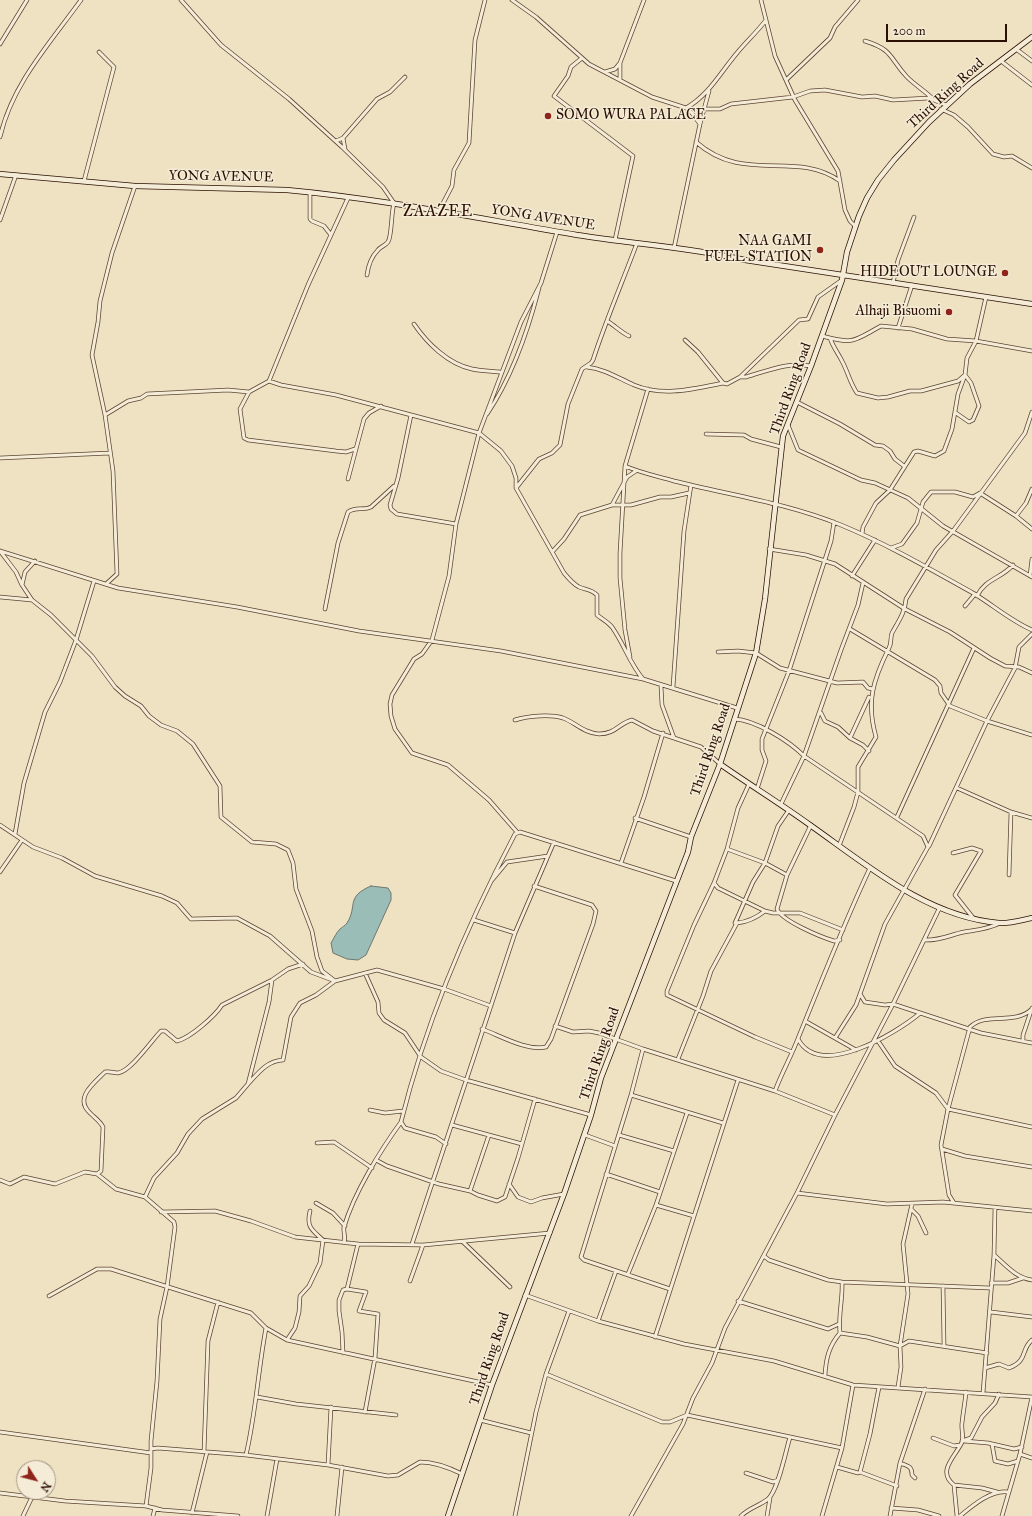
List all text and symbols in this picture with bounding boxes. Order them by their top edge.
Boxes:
scale bar [888,16,1009,42]
text: 200 m [893,24,926,38]
street label: Third Ring Road [904,55,988,133]
place label: SOMO WURA PALACE [556,108,706,124]
marker: SOMO WURA PALACE [543,111,553,121]
street label: YONG AVENUE [168,168,274,186]
street label: YONG AVENUE [490,201,596,235]
district label: ZAAZEE [403,202,473,222]
place label: NAA GAMI FUEL STATION [704,234,812,266]
marker: NAA GAMI FUEL STATION [815,245,825,255]
place label: HIDEOUT LOUNGE [860,265,997,281]
marker: HIDEOUT LOUNGE [1000,268,1010,278]
place label: Alhaji Bisuomi [855,304,941,320]
marker: Alhaji Bisuomi [944,307,954,317]
street label: Third Ring Road [767,341,815,437]
street label: Third Ring Road [687,701,735,799]
street label: Third Ring Road [576,1005,624,1103]
street label: Third Ring Road [466,1310,514,1408]
north arrow [16,1460,56,1500]
text: N [37,1479,53,1494]

